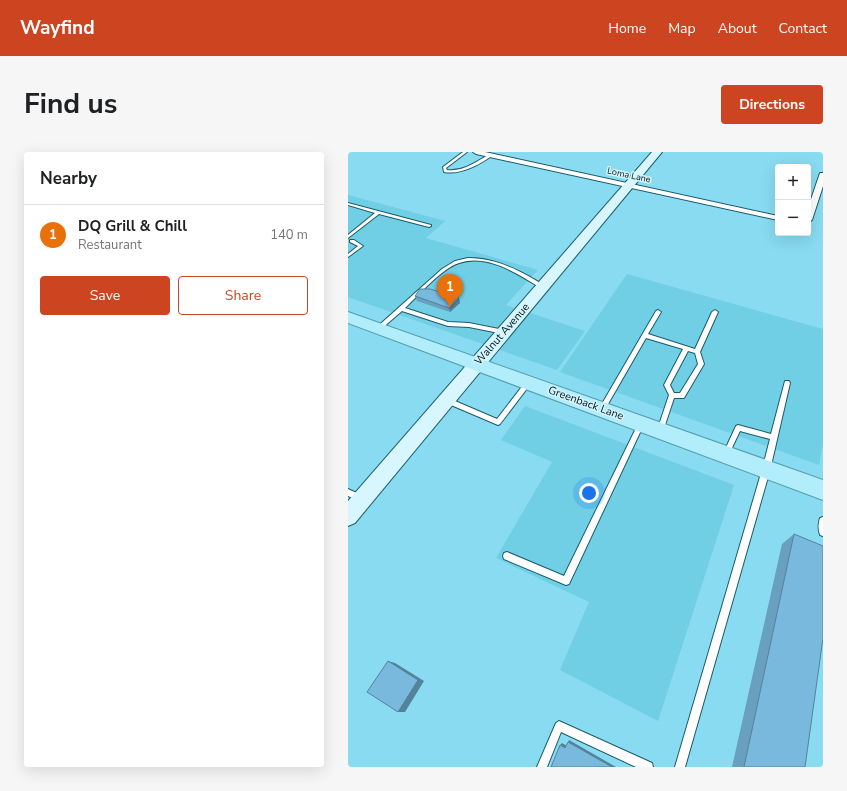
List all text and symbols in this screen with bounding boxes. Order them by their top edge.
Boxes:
text: Wayfind [20,15,95,41]
text: Home [608,19,646,38]
text: Map [668,19,696,38]
text: About [718,19,757,38]
text: Contact [779,19,827,38]
text: Find us [24,85,118,123]
button: Directions [721,85,823,124]
map controls [775,164,811,236]
button: + [775,164,811,200]
street label: Loma Lane [606,165,652,186]
text: Nearby [40,167,97,190]
button: − [775,200,811,236]
text: DQ Grill & Chill [78,216,187,236]
text: 1 [49,226,57,244]
text: 140 m [270,226,308,244]
text: Restaurant [78,236,142,254]
pin: 1 [437,274,463,307]
button: Save [40,276,170,315]
button: Share [178,276,308,315]
street label: Walnut Avenue [471,300,533,368]
street label: Greenback Lane [546,382,626,424]
your location [579,483,599,503]

